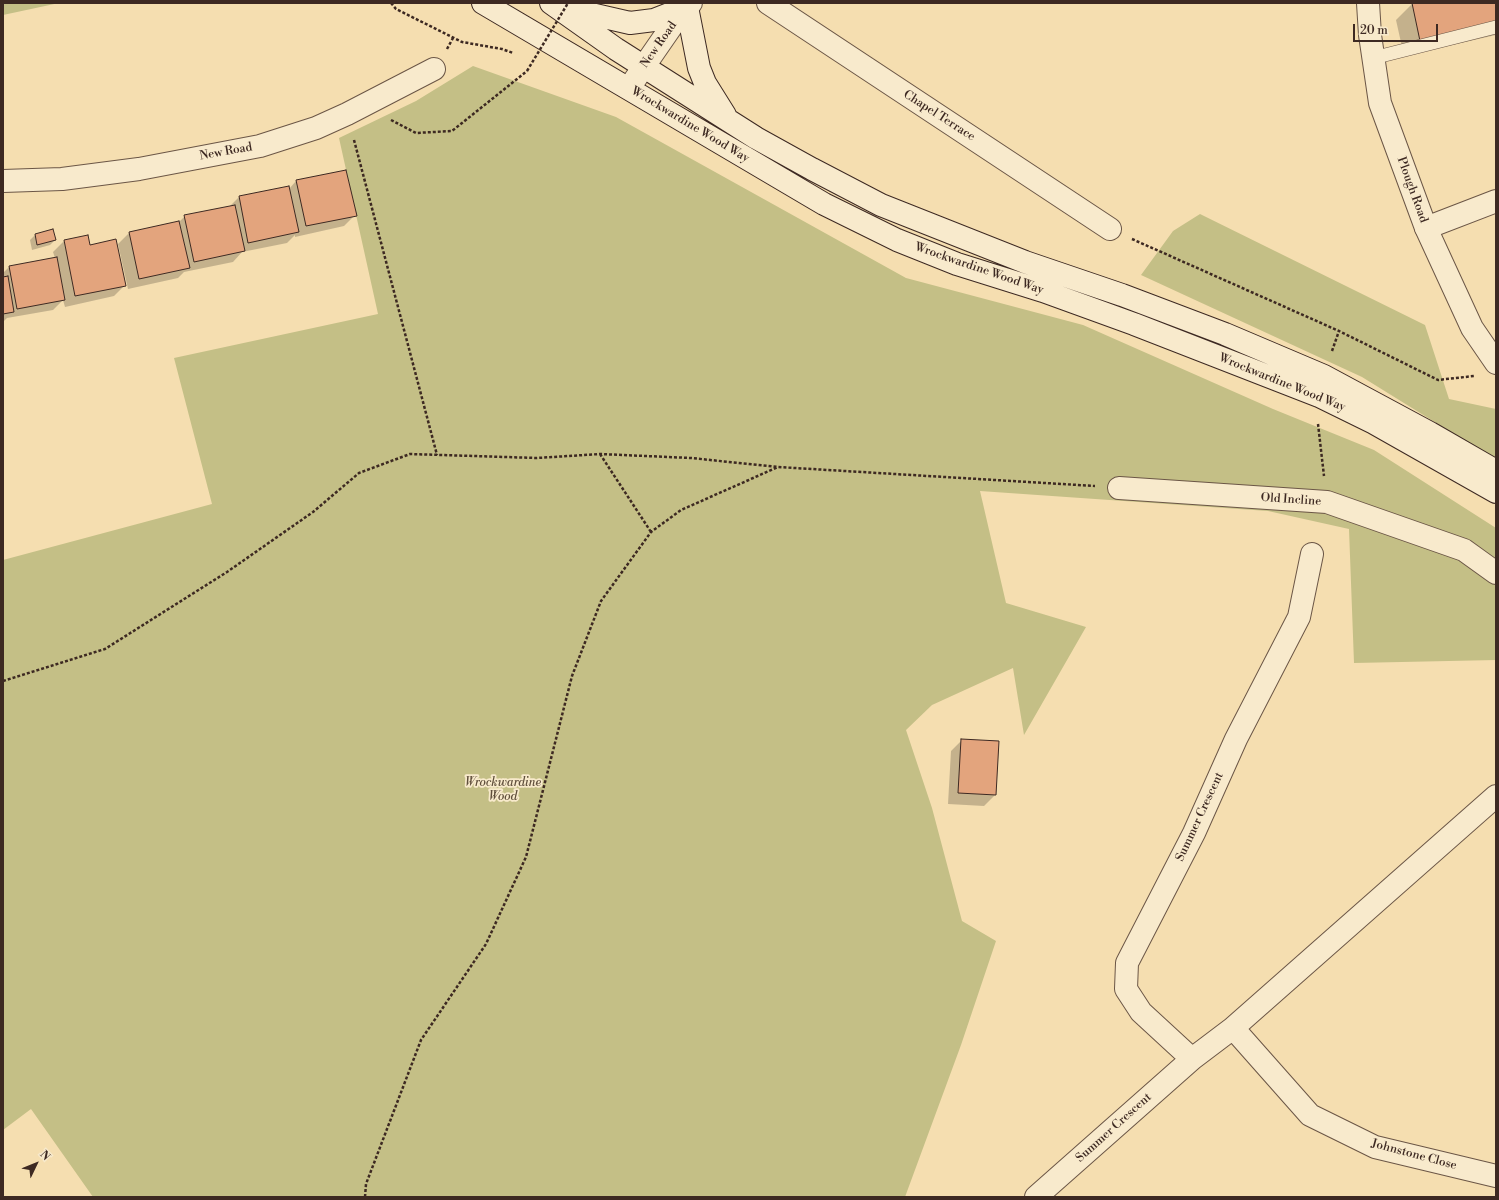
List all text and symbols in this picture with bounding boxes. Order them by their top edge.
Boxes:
scale bar [1355,16,1440,42]
street label: New Road [638,19,680,71]
text: 20 m [1360,23,1388,38]
street label: Wrockwardine Wood Way [628,84,752,166]
street label: Chapel Terrace [900,87,978,145]
street label: New Road [198,140,254,164]
street label: Plough Road [1393,155,1431,225]
street label: Wrockwardine Wood Way [913,240,1045,298]
street label: Wrockwardine Wood Way [1217,351,1347,415]
street label: Old Incline [1260,491,1322,509]
street label: Summer Crescent [1173,770,1227,864]
park label: Wrockwardine Wood [465,776,541,804]
street label: Summer Crescent [1073,1090,1155,1166]
street label: Johnstone Close [1370,1137,1458,1173]
north arrow [16,1144,56,1184]
text: N [37,1148,53,1164]

